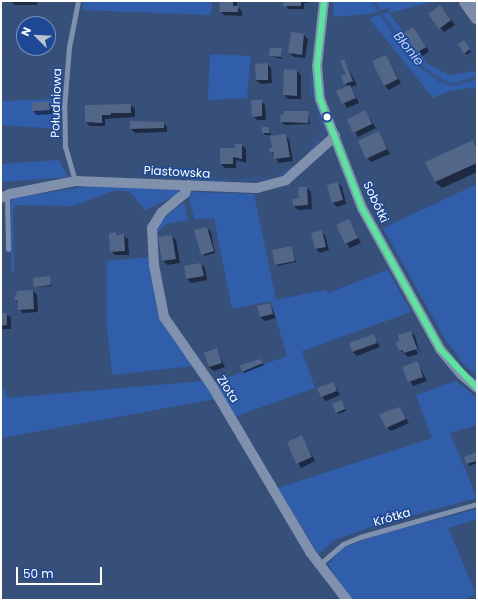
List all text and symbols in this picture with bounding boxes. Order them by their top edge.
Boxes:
north arrow [16,16,56,56]
text: N [17,24,35,39]
water label: Błonie [390,29,426,69]
street label: Południowa [48,68,64,138]
unlabelled marker [322,112,332,122]
street label: Piastowska [143,163,211,181]
street label: Sobótki [360,179,392,225]
street label: Złota [214,373,242,405]
street label: Krótka [372,505,412,529]
scale bar [18,559,104,585]
text: 50 m [23,565,54,582]

